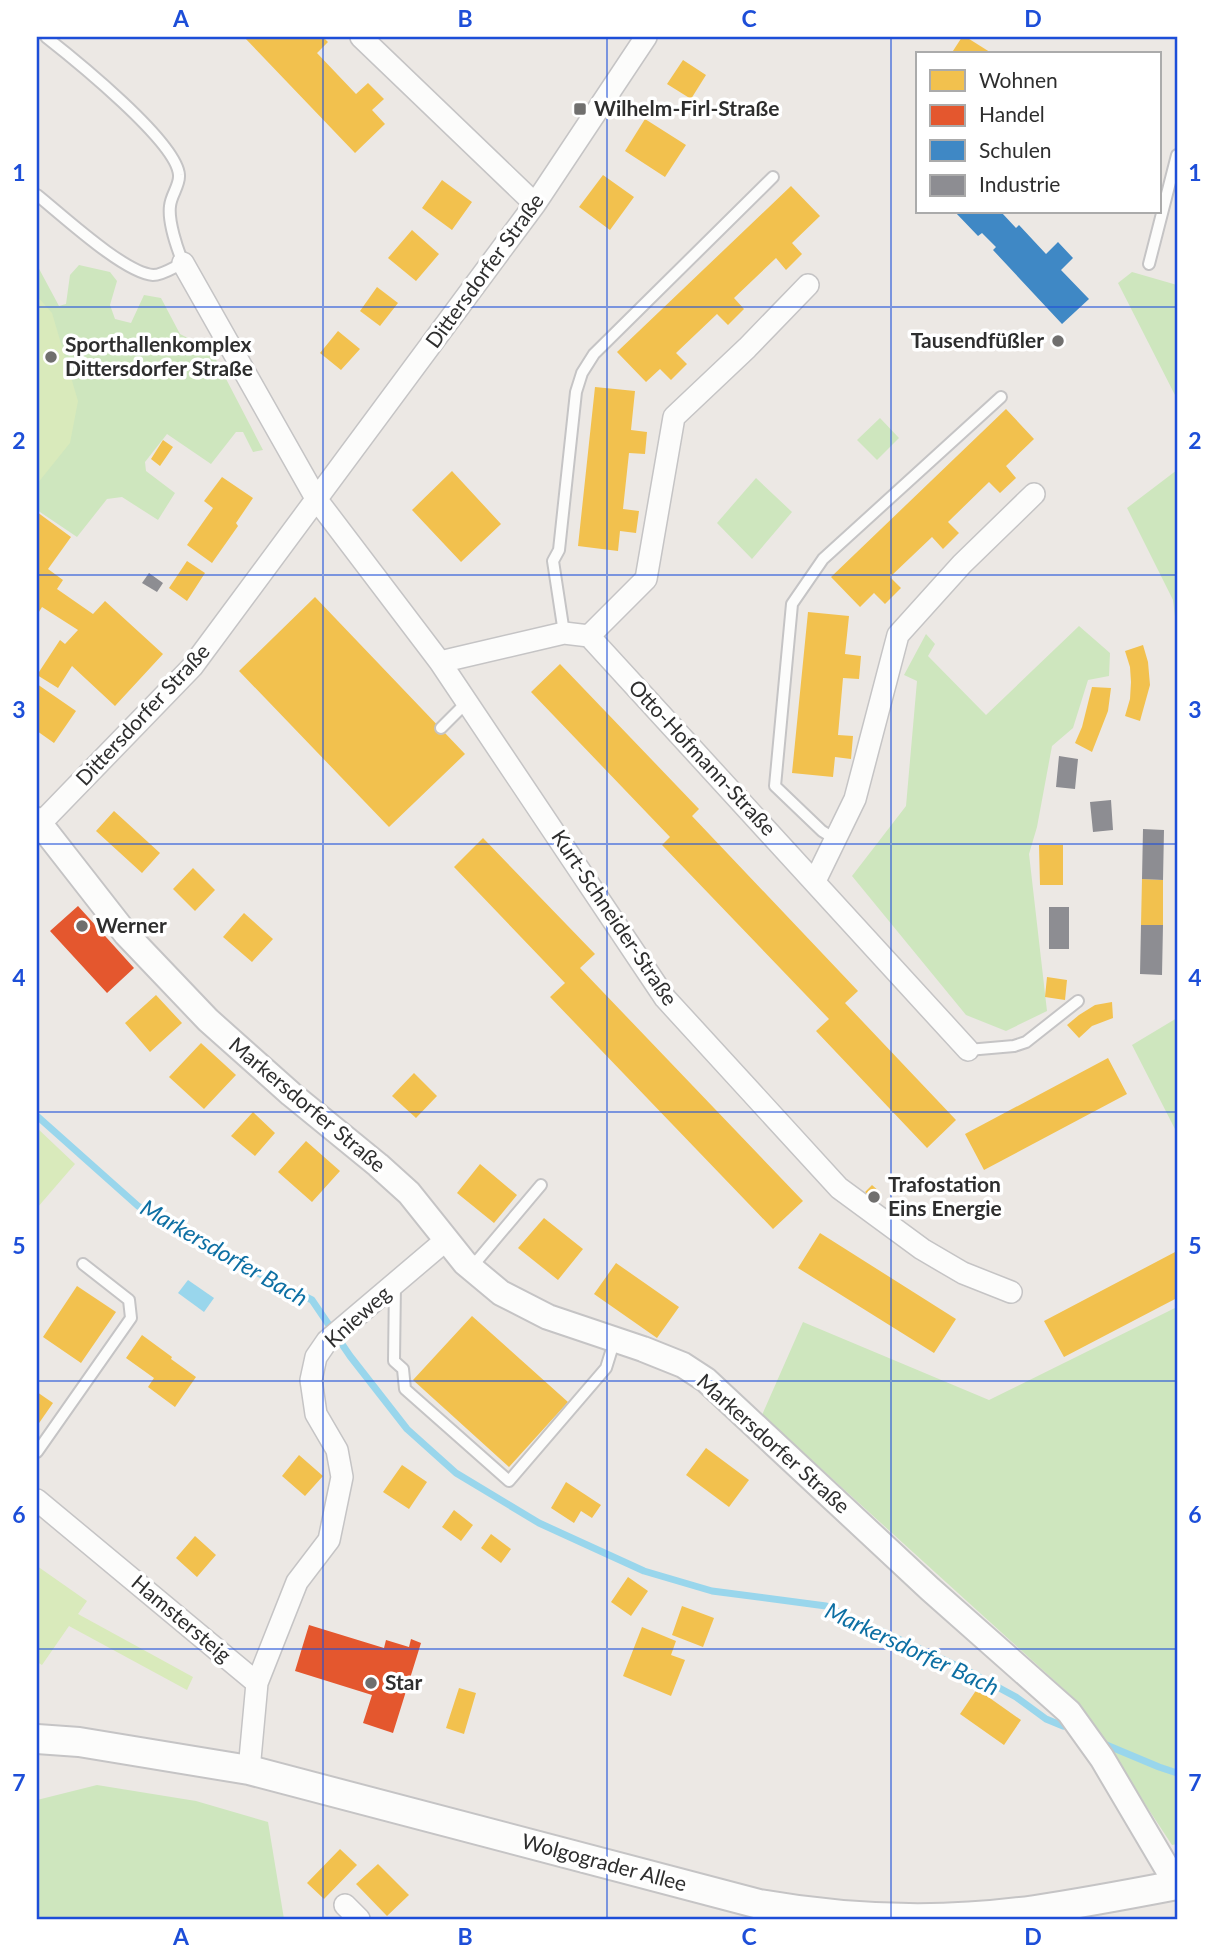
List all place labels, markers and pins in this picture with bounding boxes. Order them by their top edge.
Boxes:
place label: Wilhelm-Firl-Straße [594,95,779,120]
marker: Wilhelm-Firl-Straße [572,101,588,117]
place label: Tausendfüßler [911,327,1044,352]
place label: Sporthallenkomplex Dittersdorfer Straße [65,331,253,380]
marker: Tausendfüßler [1050,333,1066,349]
marker: Sporthallenkomplex Dittersdorfer Straße [43,349,59,365]
place label: Werner [96,912,167,937]
marker: Werner [74,918,90,934]
place label: Trafostation Eins Energie [888,1171,1002,1220]
marker: Trafostation Eins Energie [866,1189,882,1205]
place label: Star [385,1669,423,1694]
marker: Star [363,1675,379,1691]

